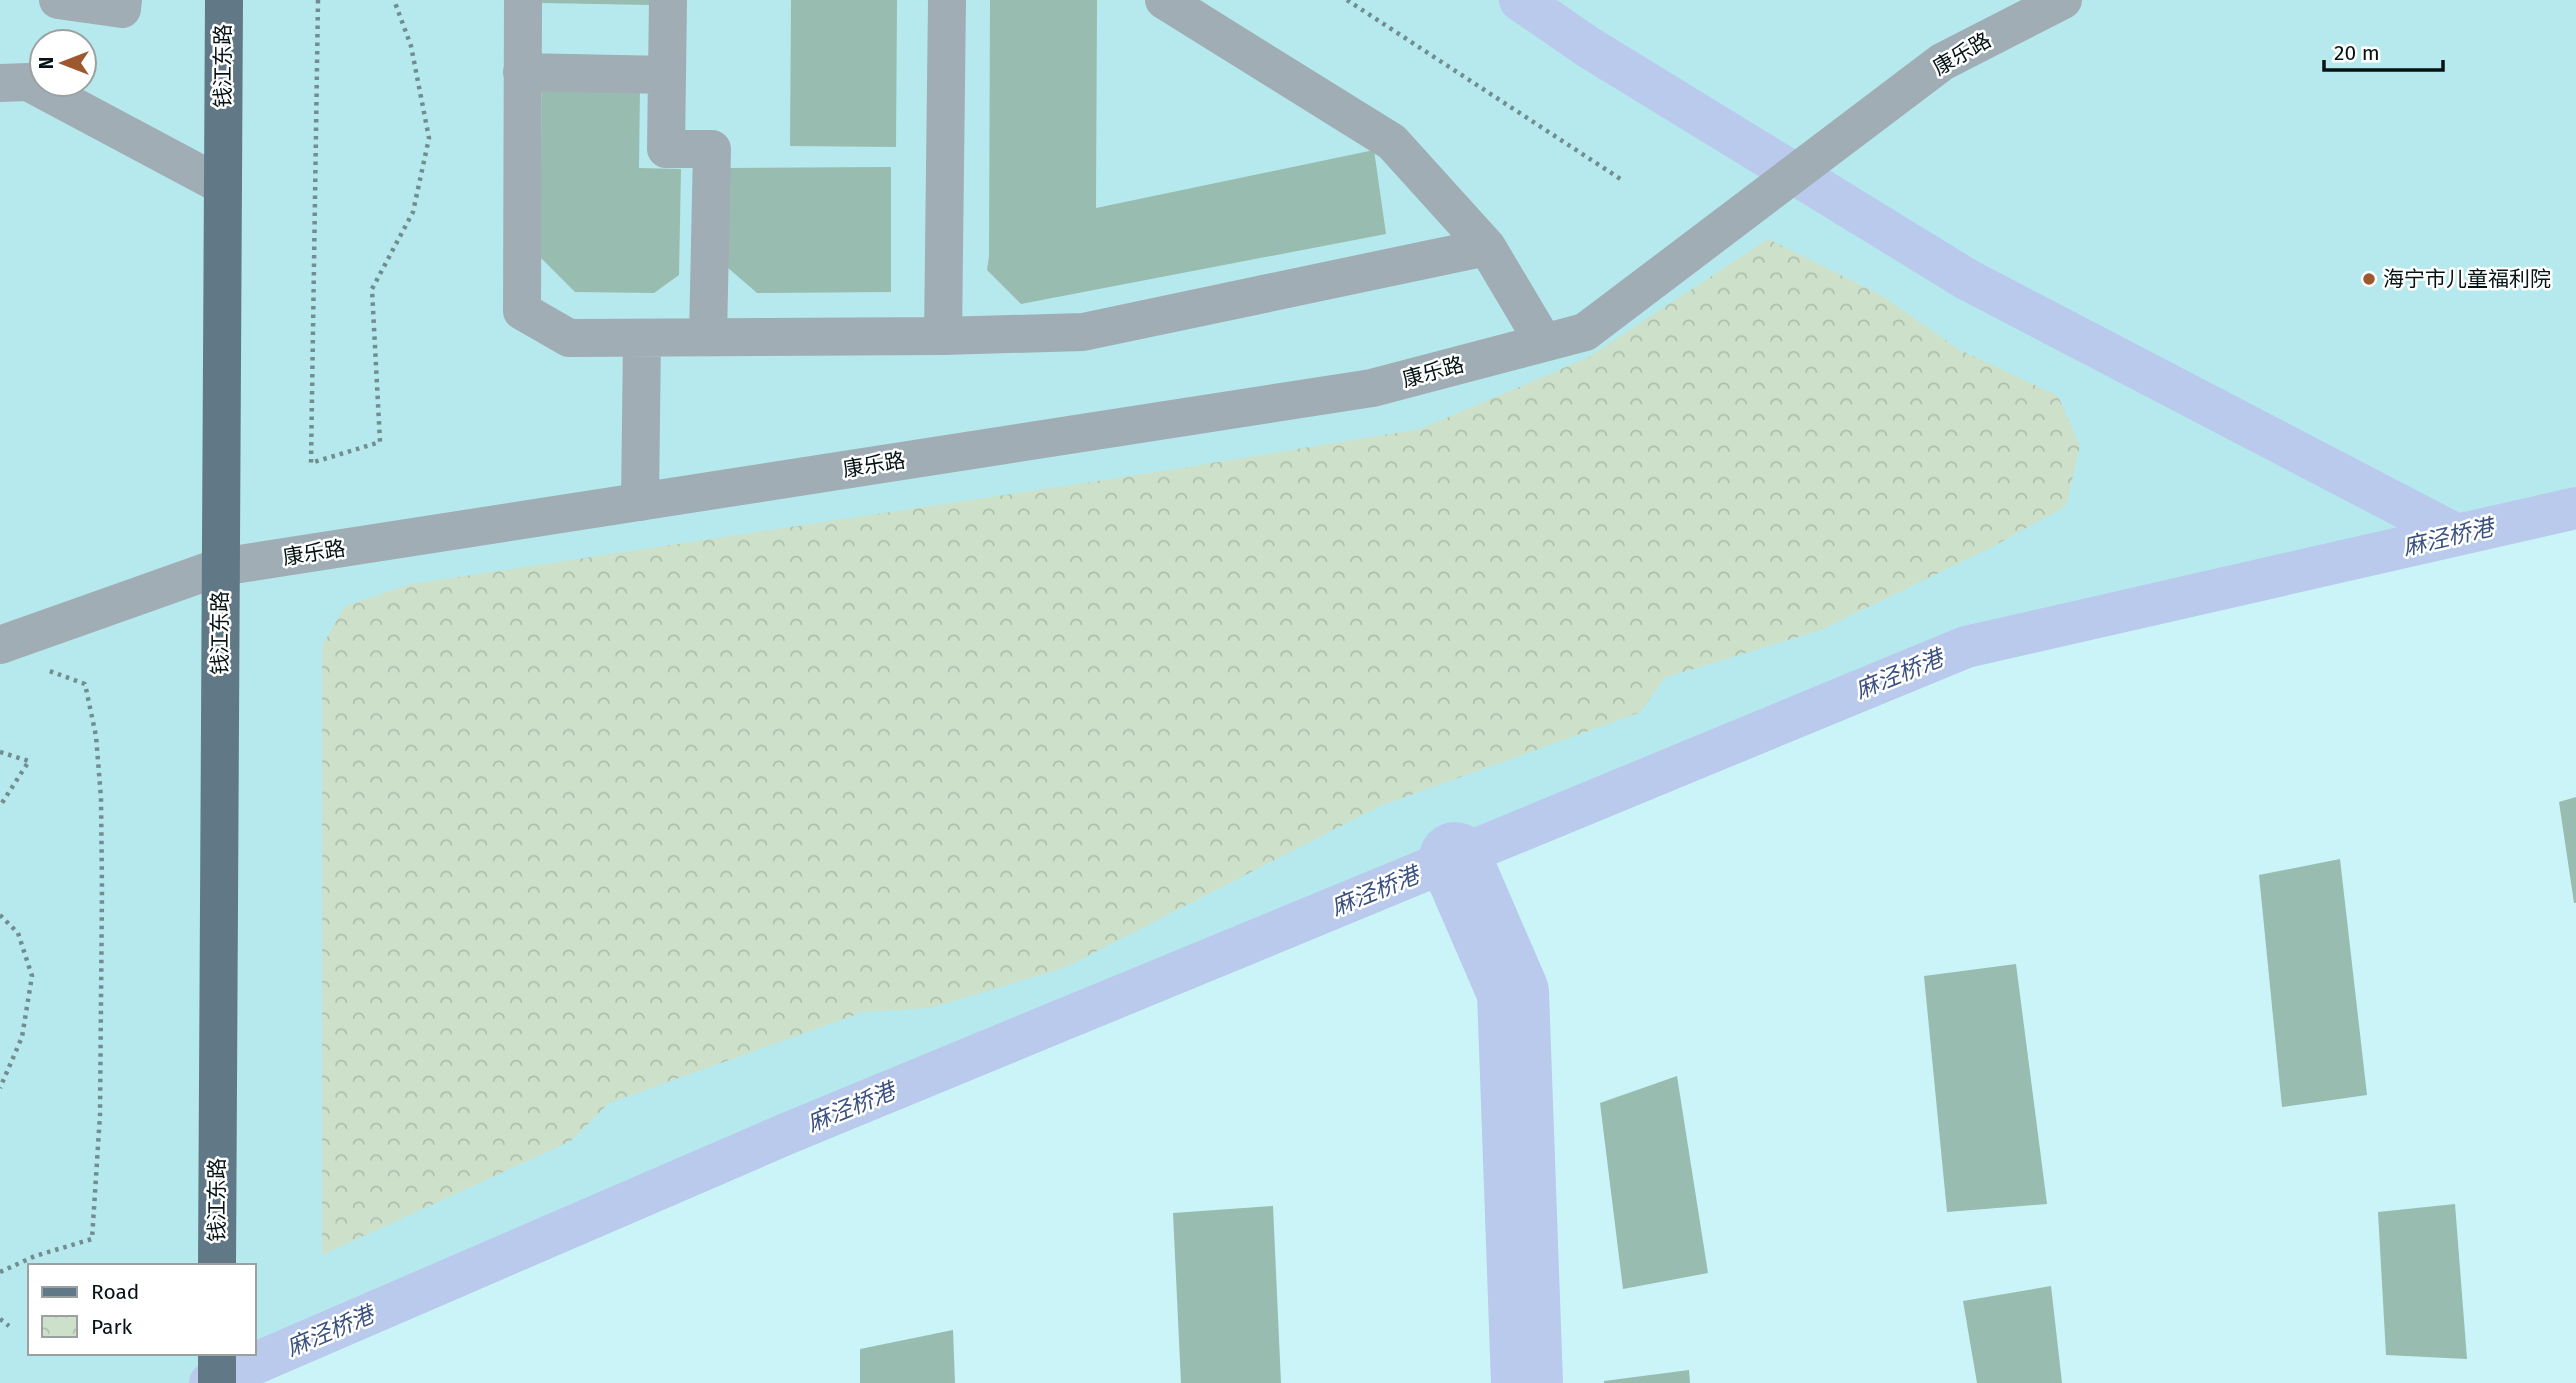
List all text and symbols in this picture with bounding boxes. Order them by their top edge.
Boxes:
street label: 钱江东路 [210,24,236,108]
street label: 康乐路 [1928,27,1996,81]
north arrow [28,28,98,98]
scale bar [2324,28,2443,72]
text: 20 m [2334,40,2380,66]
text: N [35,57,58,69]
place label: 海宁市儿童福利院 [2383,266,2551,292]
marker: 海宁市儿童福利院 [2361,271,2377,287]
street label: 康乐路 [1399,351,1467,393]
street label: 康乐路 [841,447,907,483]
water label: 麻泾桥港 [2400,512,2499,561]
street label: 康乐路 [281,535,347,571]
street label: 钱江东路 [207,591,233,675]
water label: 麻泾桥港 [1851,643,1950,704]
water label: 麻泾桥港 [1327,860,1426,921]
water label: 麻泾桥港 [803,1076,902,1137]
street label: 钱江东路 [204,1158,230,1242]
legend [28,1264,256,1355]
text: Road [91,1279,139,1305]
water label: 麻泾桥港 [282,1299,381,1362]
text: Park [91,1314,133,1340]

